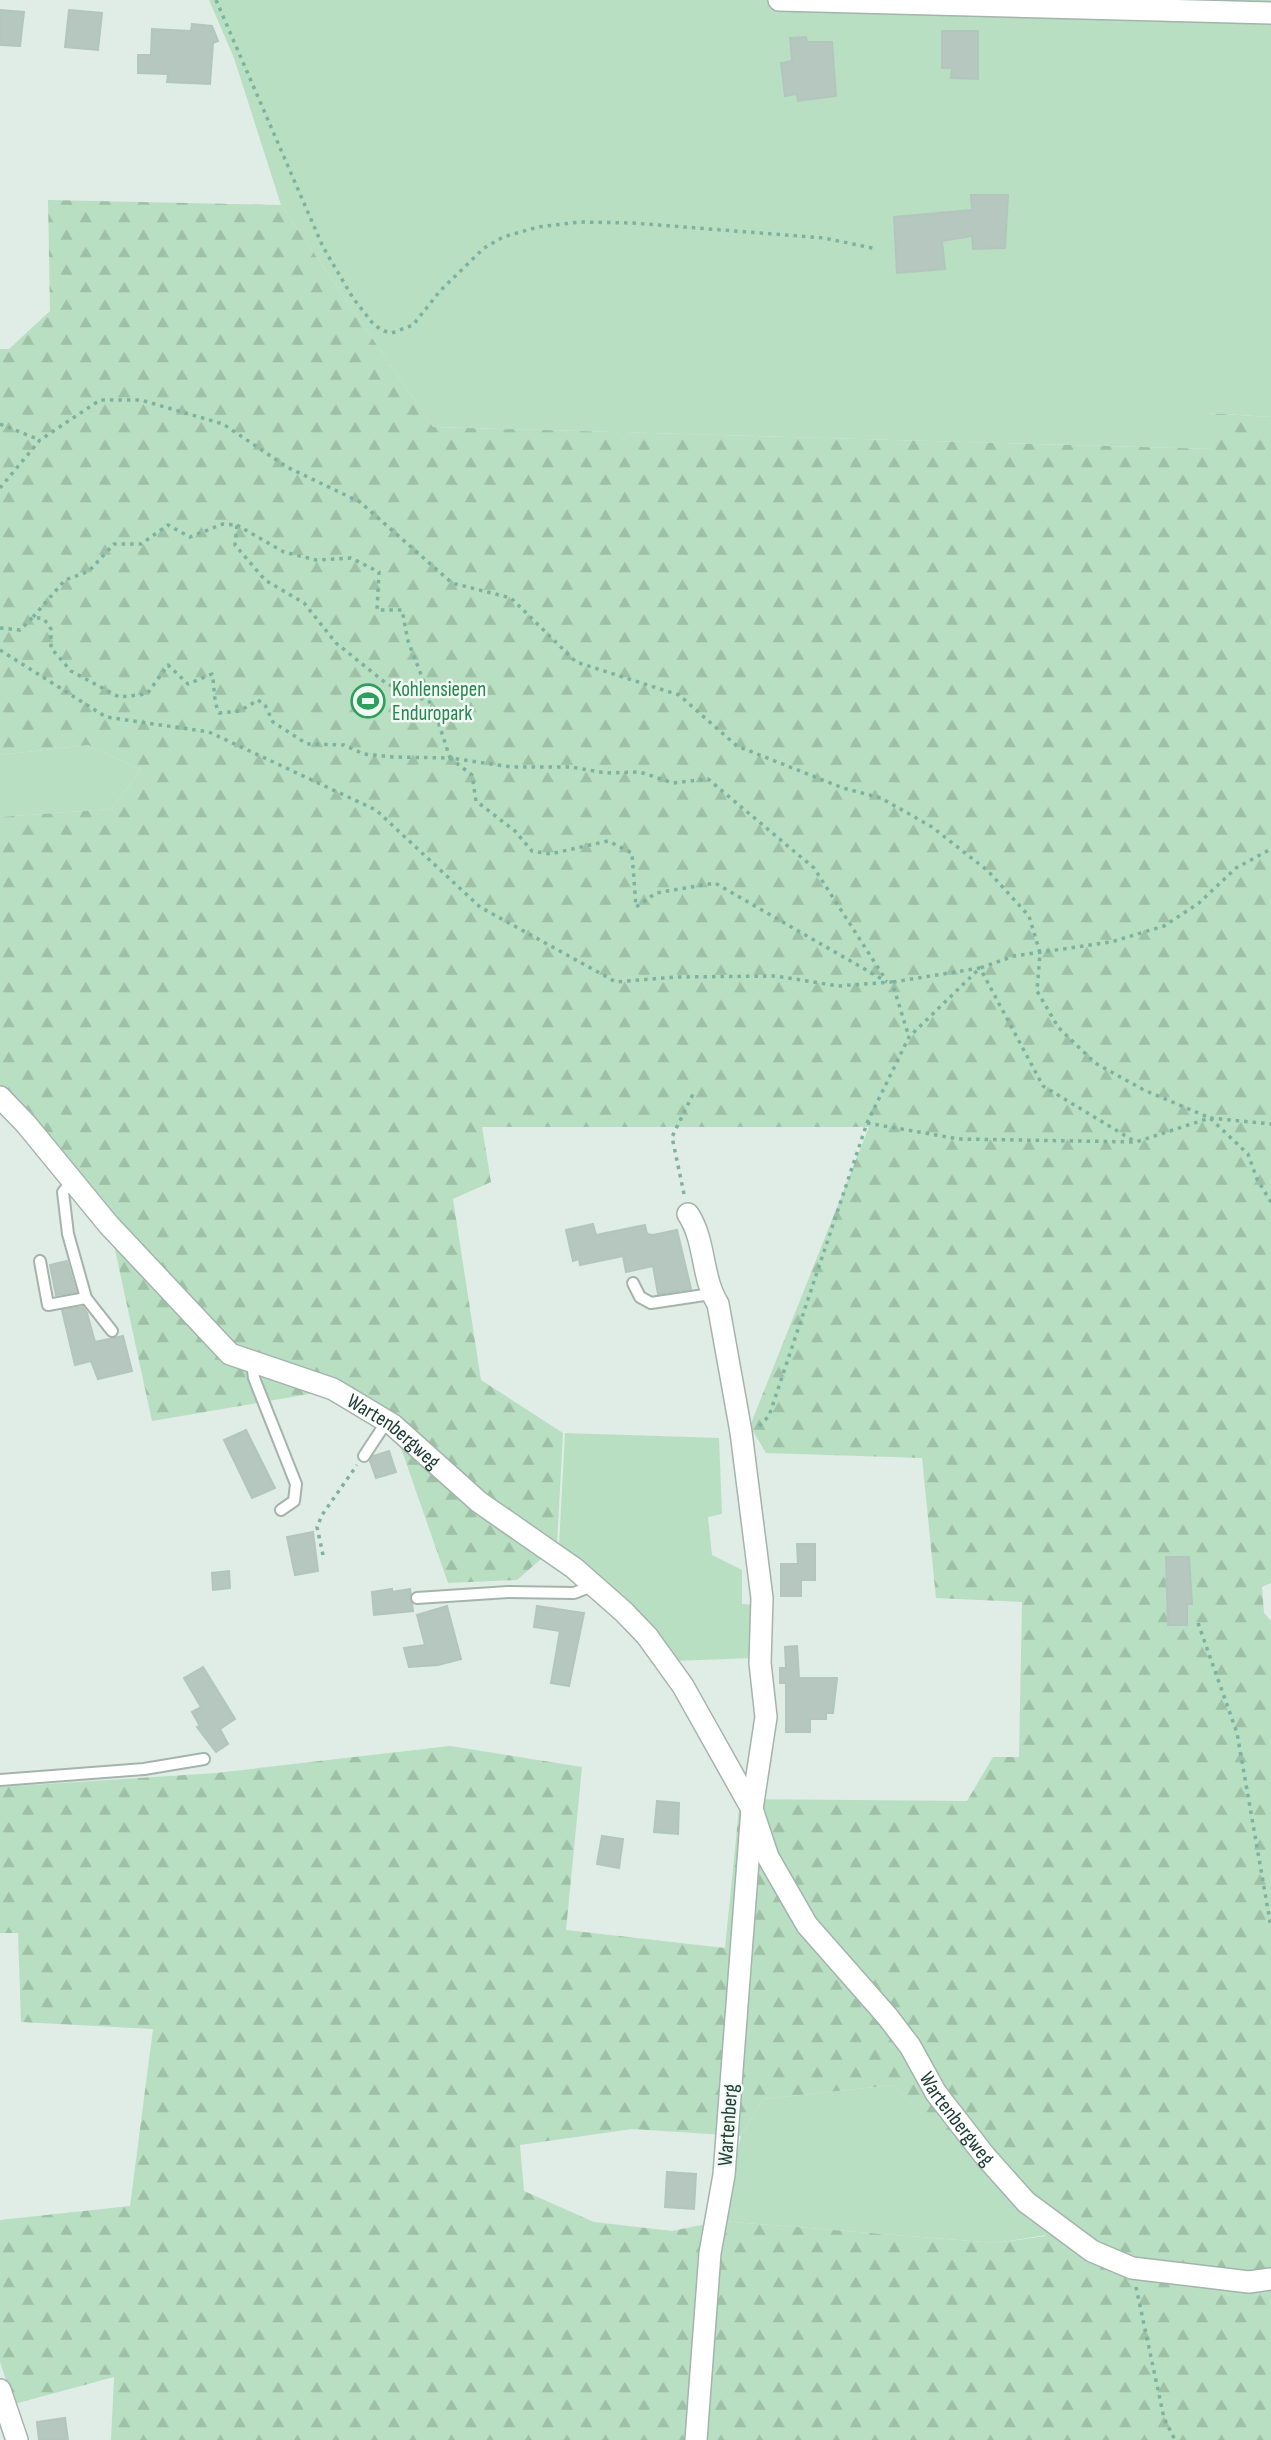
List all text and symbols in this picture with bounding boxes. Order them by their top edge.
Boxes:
place label: Kohlensiepen Enduropark [392,677,486,726]
sports icon: Kohlensiepen Enduropark [349,682,387,720]
street label: Wartenbergweg [343,1388,446,1474]
street label: Wartenbergweg [914,2067,1000,2171]
street label: Wartenberg [713,2083,743,2167]

